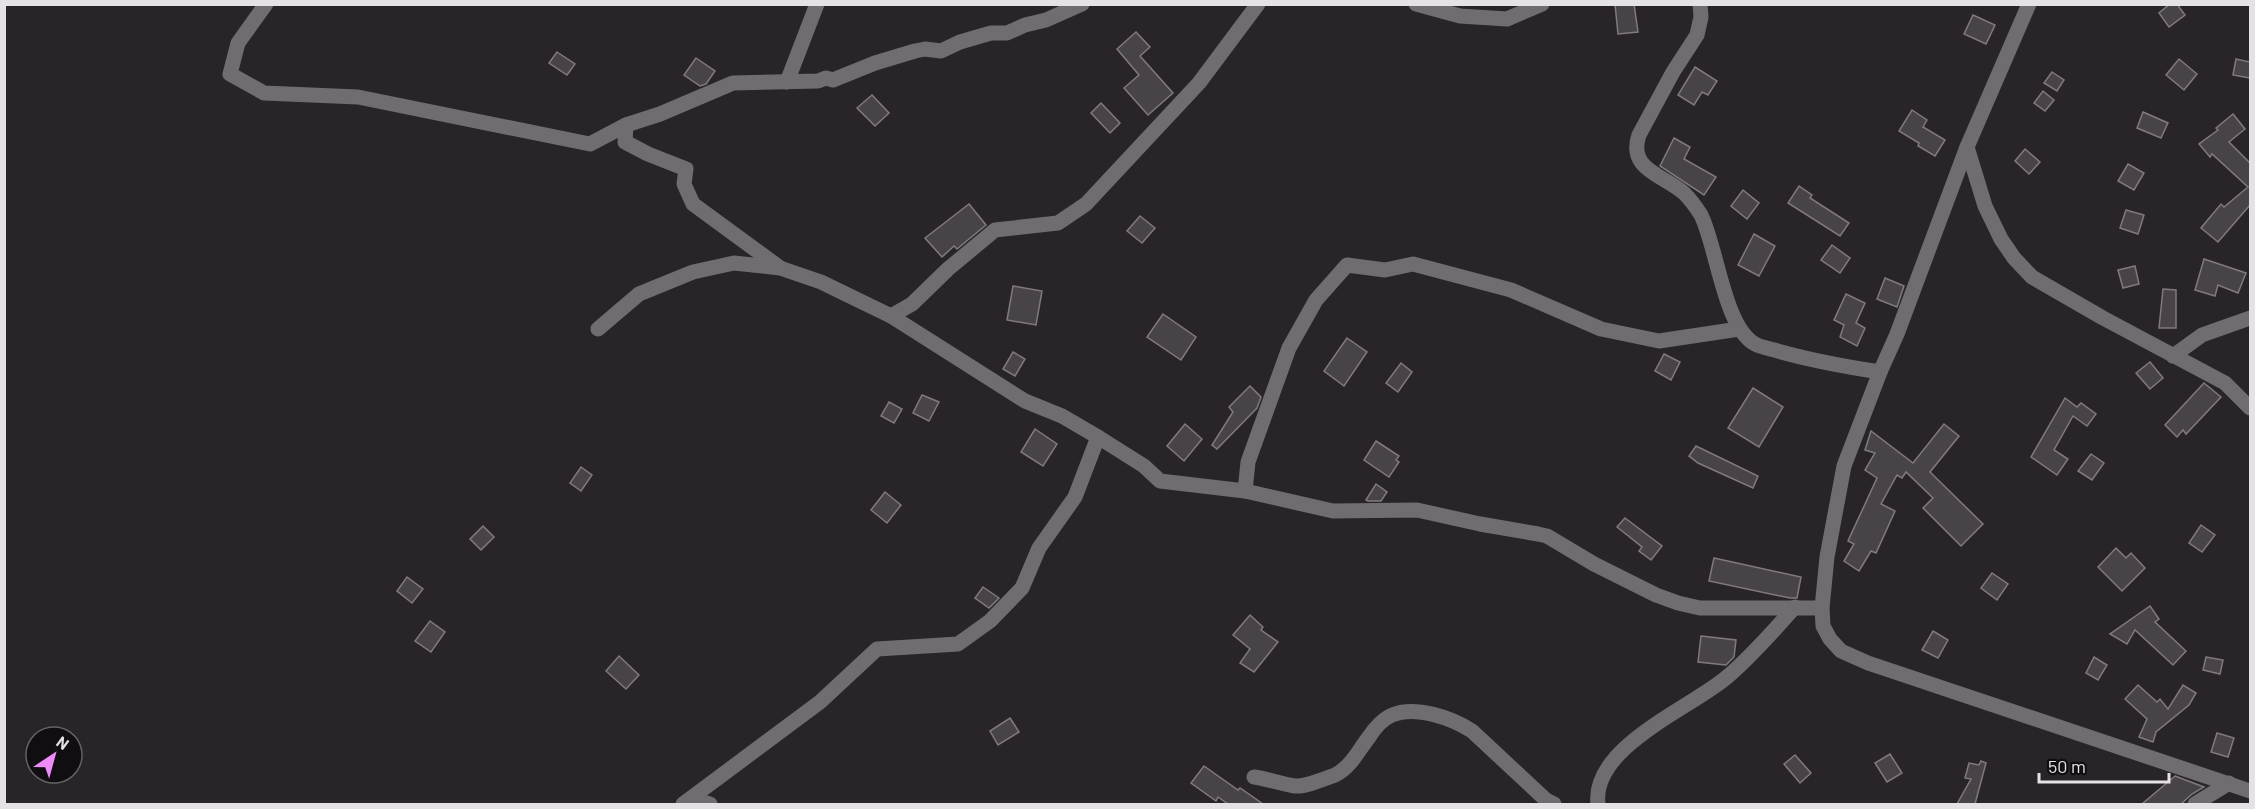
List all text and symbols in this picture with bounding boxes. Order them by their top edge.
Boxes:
north arrow [24,725,84,785]
text: N [53,732,73,753]
scale bar [2039,746,2170,784]
text: 50 m [2048,755,2086,777]

